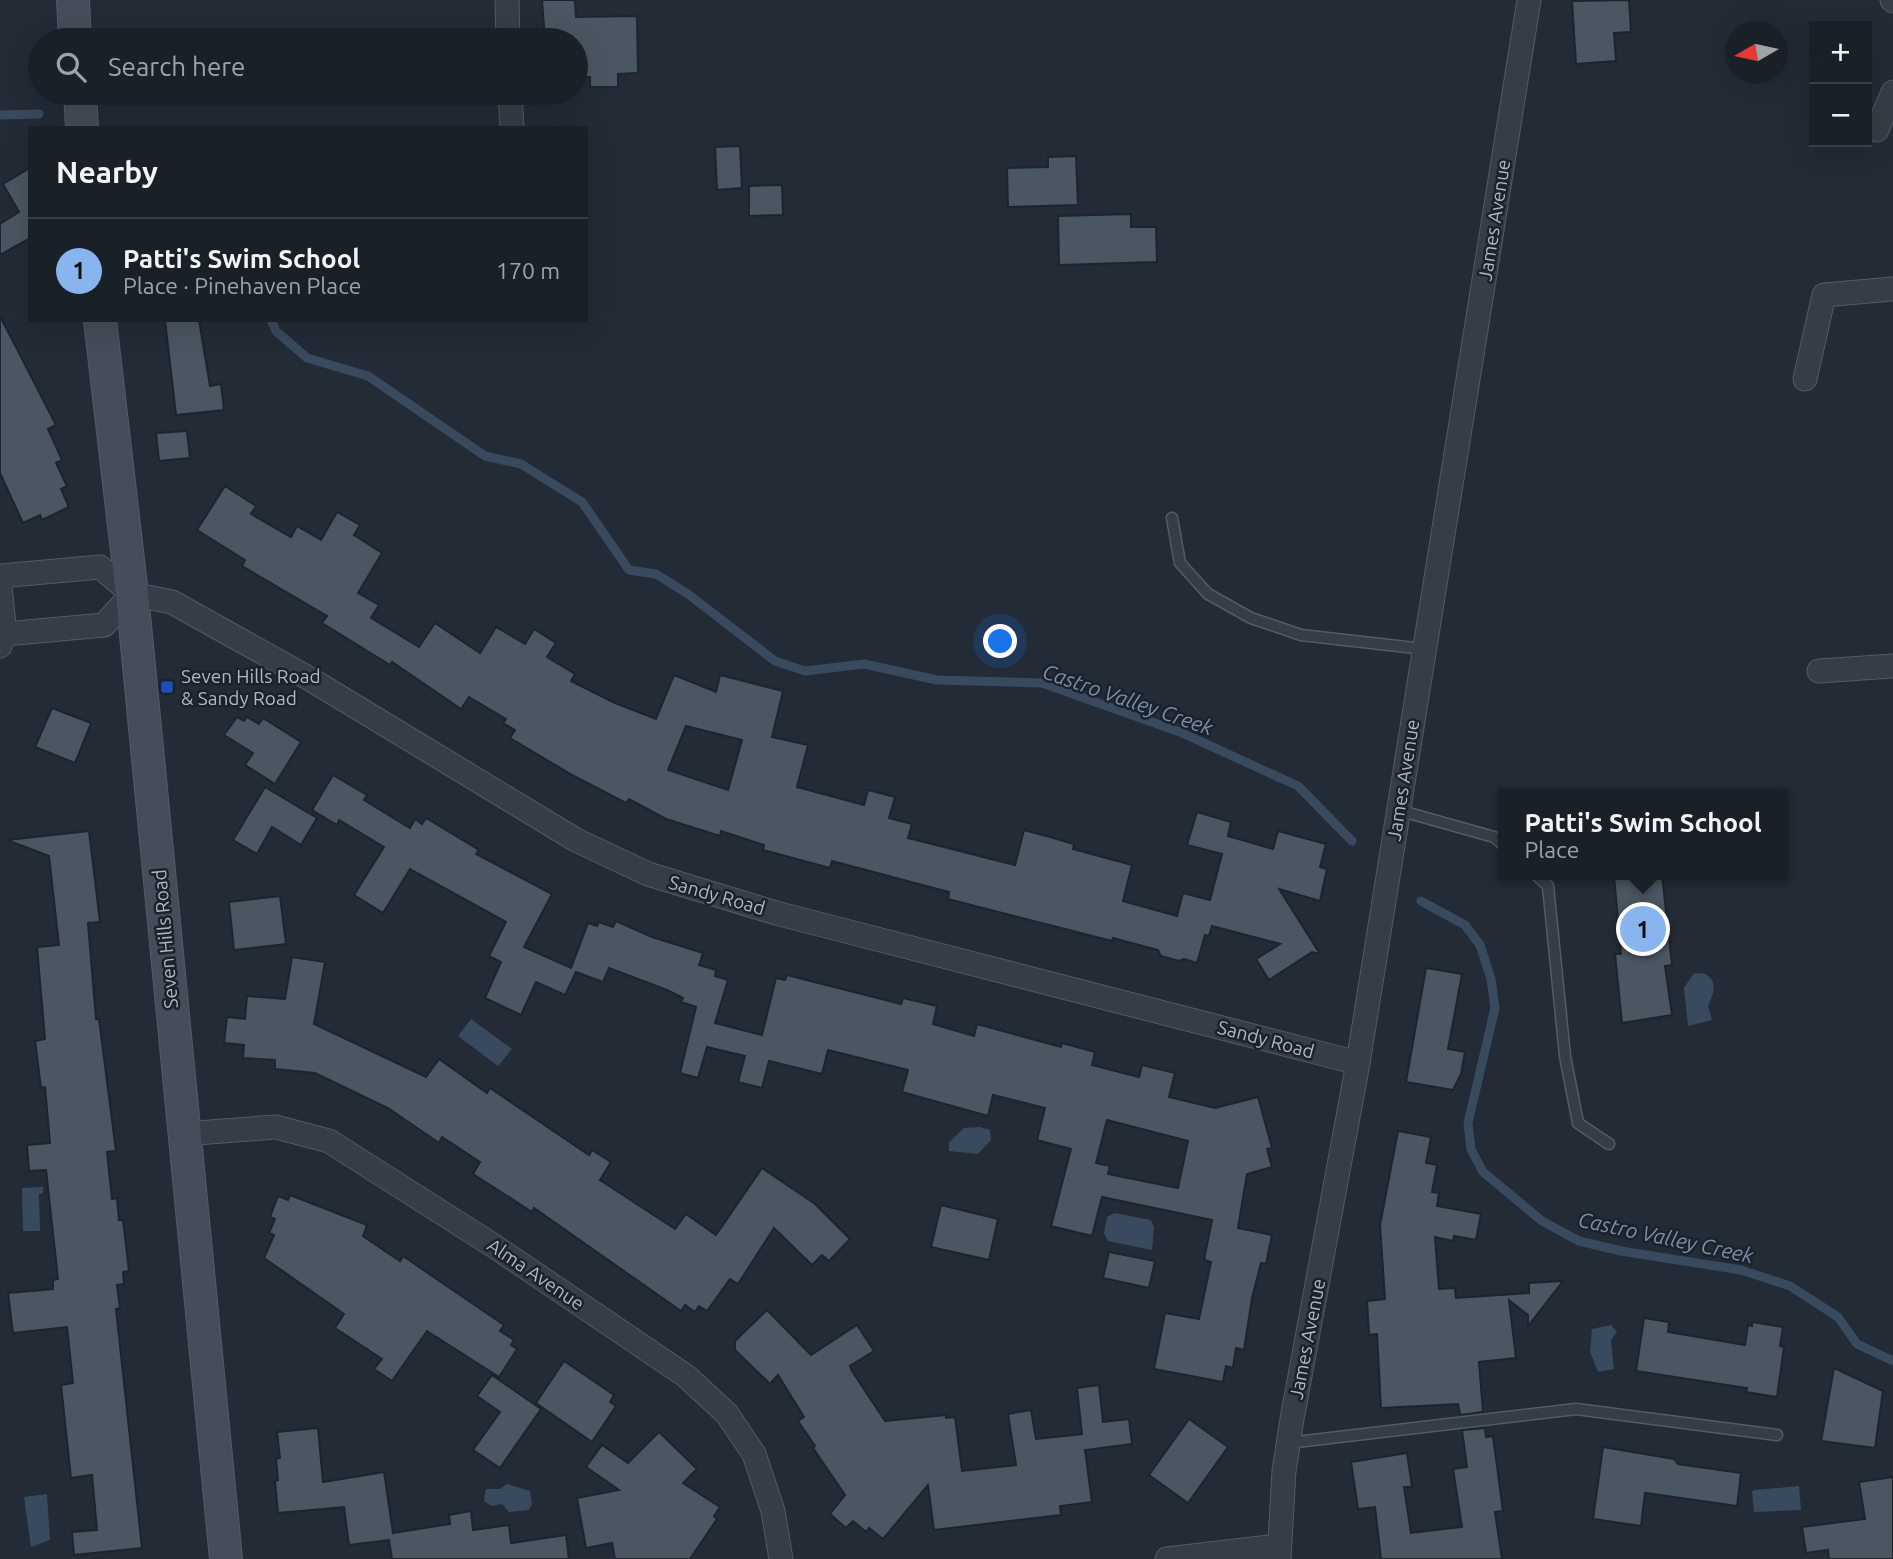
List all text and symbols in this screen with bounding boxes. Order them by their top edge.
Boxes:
north arrow [1725,21,1788,84]
map controls [1809,21,1872,147]
button: + [1809,21,1872,84]
search box [28,28,588,105]
icon: search [52,48,90,86]
text: Search here [108,52,245,81]
button: − [1809,84,1872,147]
text: Nearby [56,155,158,189]
street label: James Avenue [1474,158,1514,282]
text: Patti's Swim School [123,244,360,273]
text: 1 [73,258,85,283]
text: 170 m [496,258,560,283]
text: Place · Pinehaven Place [123,273,362,298]
your location [983,624,1017,658]
water label: Castro Valley Creek [1040,659,1217,739]
place label: Seven Hills Road & Sandy Road [181,665,321,709]
marker: Seven Hills Road & Sandy Road [159,679,175,695]
street label: James Avenue [1383,718,1423,842]
popup [1498,789,1788,880]
text: Patti's Swim School [1524,808,1762,837]
text: Place [1524,837,1579,862]
street label: Seven Hills Road [148,869,182,1009]
street label: Sandy Road [666,871,768,919]
pin: 1 [1620,903,1666,955]
street label: Sandy Road [1215,1016,1317,1062]
water label: Castro Valley Creek [1576,1207,1756,1267]
street label: Alma Avenue [483,1234,589,1314]
street label: James Avenue [1285,1277,1329,1401]

